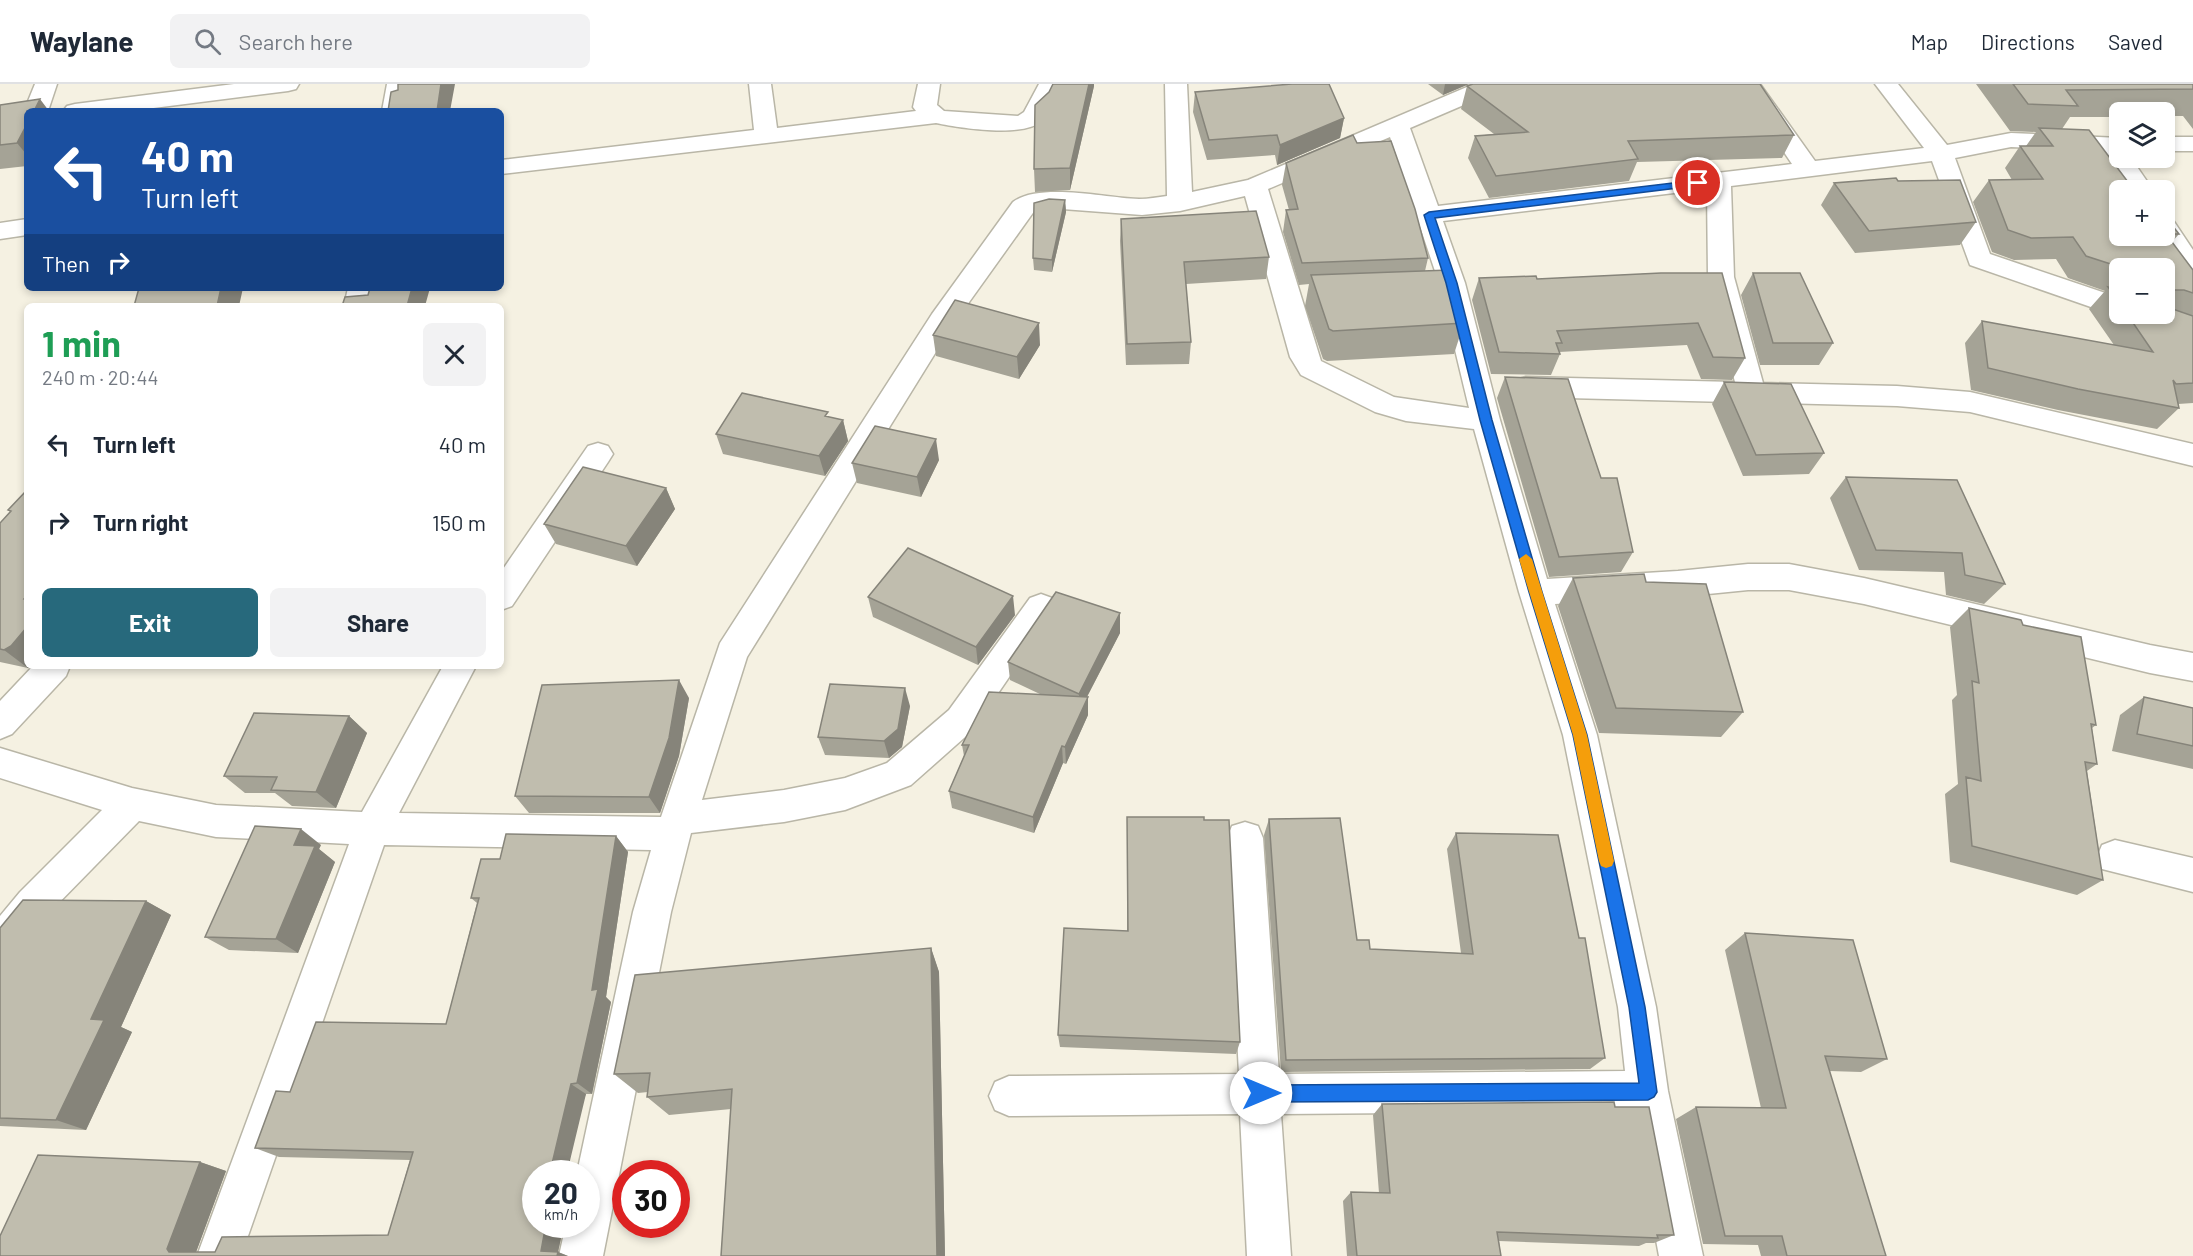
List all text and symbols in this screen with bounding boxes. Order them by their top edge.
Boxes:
search box [170,14,590,68]
text: Waylane [30,24,134,58]
icon: search [191,25,224,58]
text: Search here [239,28,353,54]
text: Map [1911,29,1948,54]
text: Directions [1981,29,2075,54]
text: Saved [2108,29,2163,54]
map controls [2109,102,2175,324]
button: layers [2109,102,2175,168]
text: 40 m [141,130,234,180]
icon: left [42,132,120,210]
pin [1672,157,1723,208]
icon: arrive [1681,166,1714,199]
button: + [2109,180,2175,246]
text: Turn left [141,181,239,213]
icon: right [102,246,135,279]
text: Then [42,250,90,276]
button: − [2109,258,2175,324]
text: 1 min [42,321,121,364]
button: close [423,323,486,386]
text: 240 m · 20:44 [42,365,159,389]
icon: left [42,428,75,461]
text: Turn left [93,431,176,457]
text: 40 m [439,431,486,457]
icon: right [42,506,75,539]
text: Turn right [93,509,188,535]
text: 150 m [432,509,486,535]
button: Exit [42,588,258,657]
button: Share [270,588,486,657]
position arrow [1229,1061,1293,1125]
speed limit sign: 30 [612,1160,690,1238]
text: 20 [544,1174,578,1210]
text: km/h [544,1205,578,1223]

